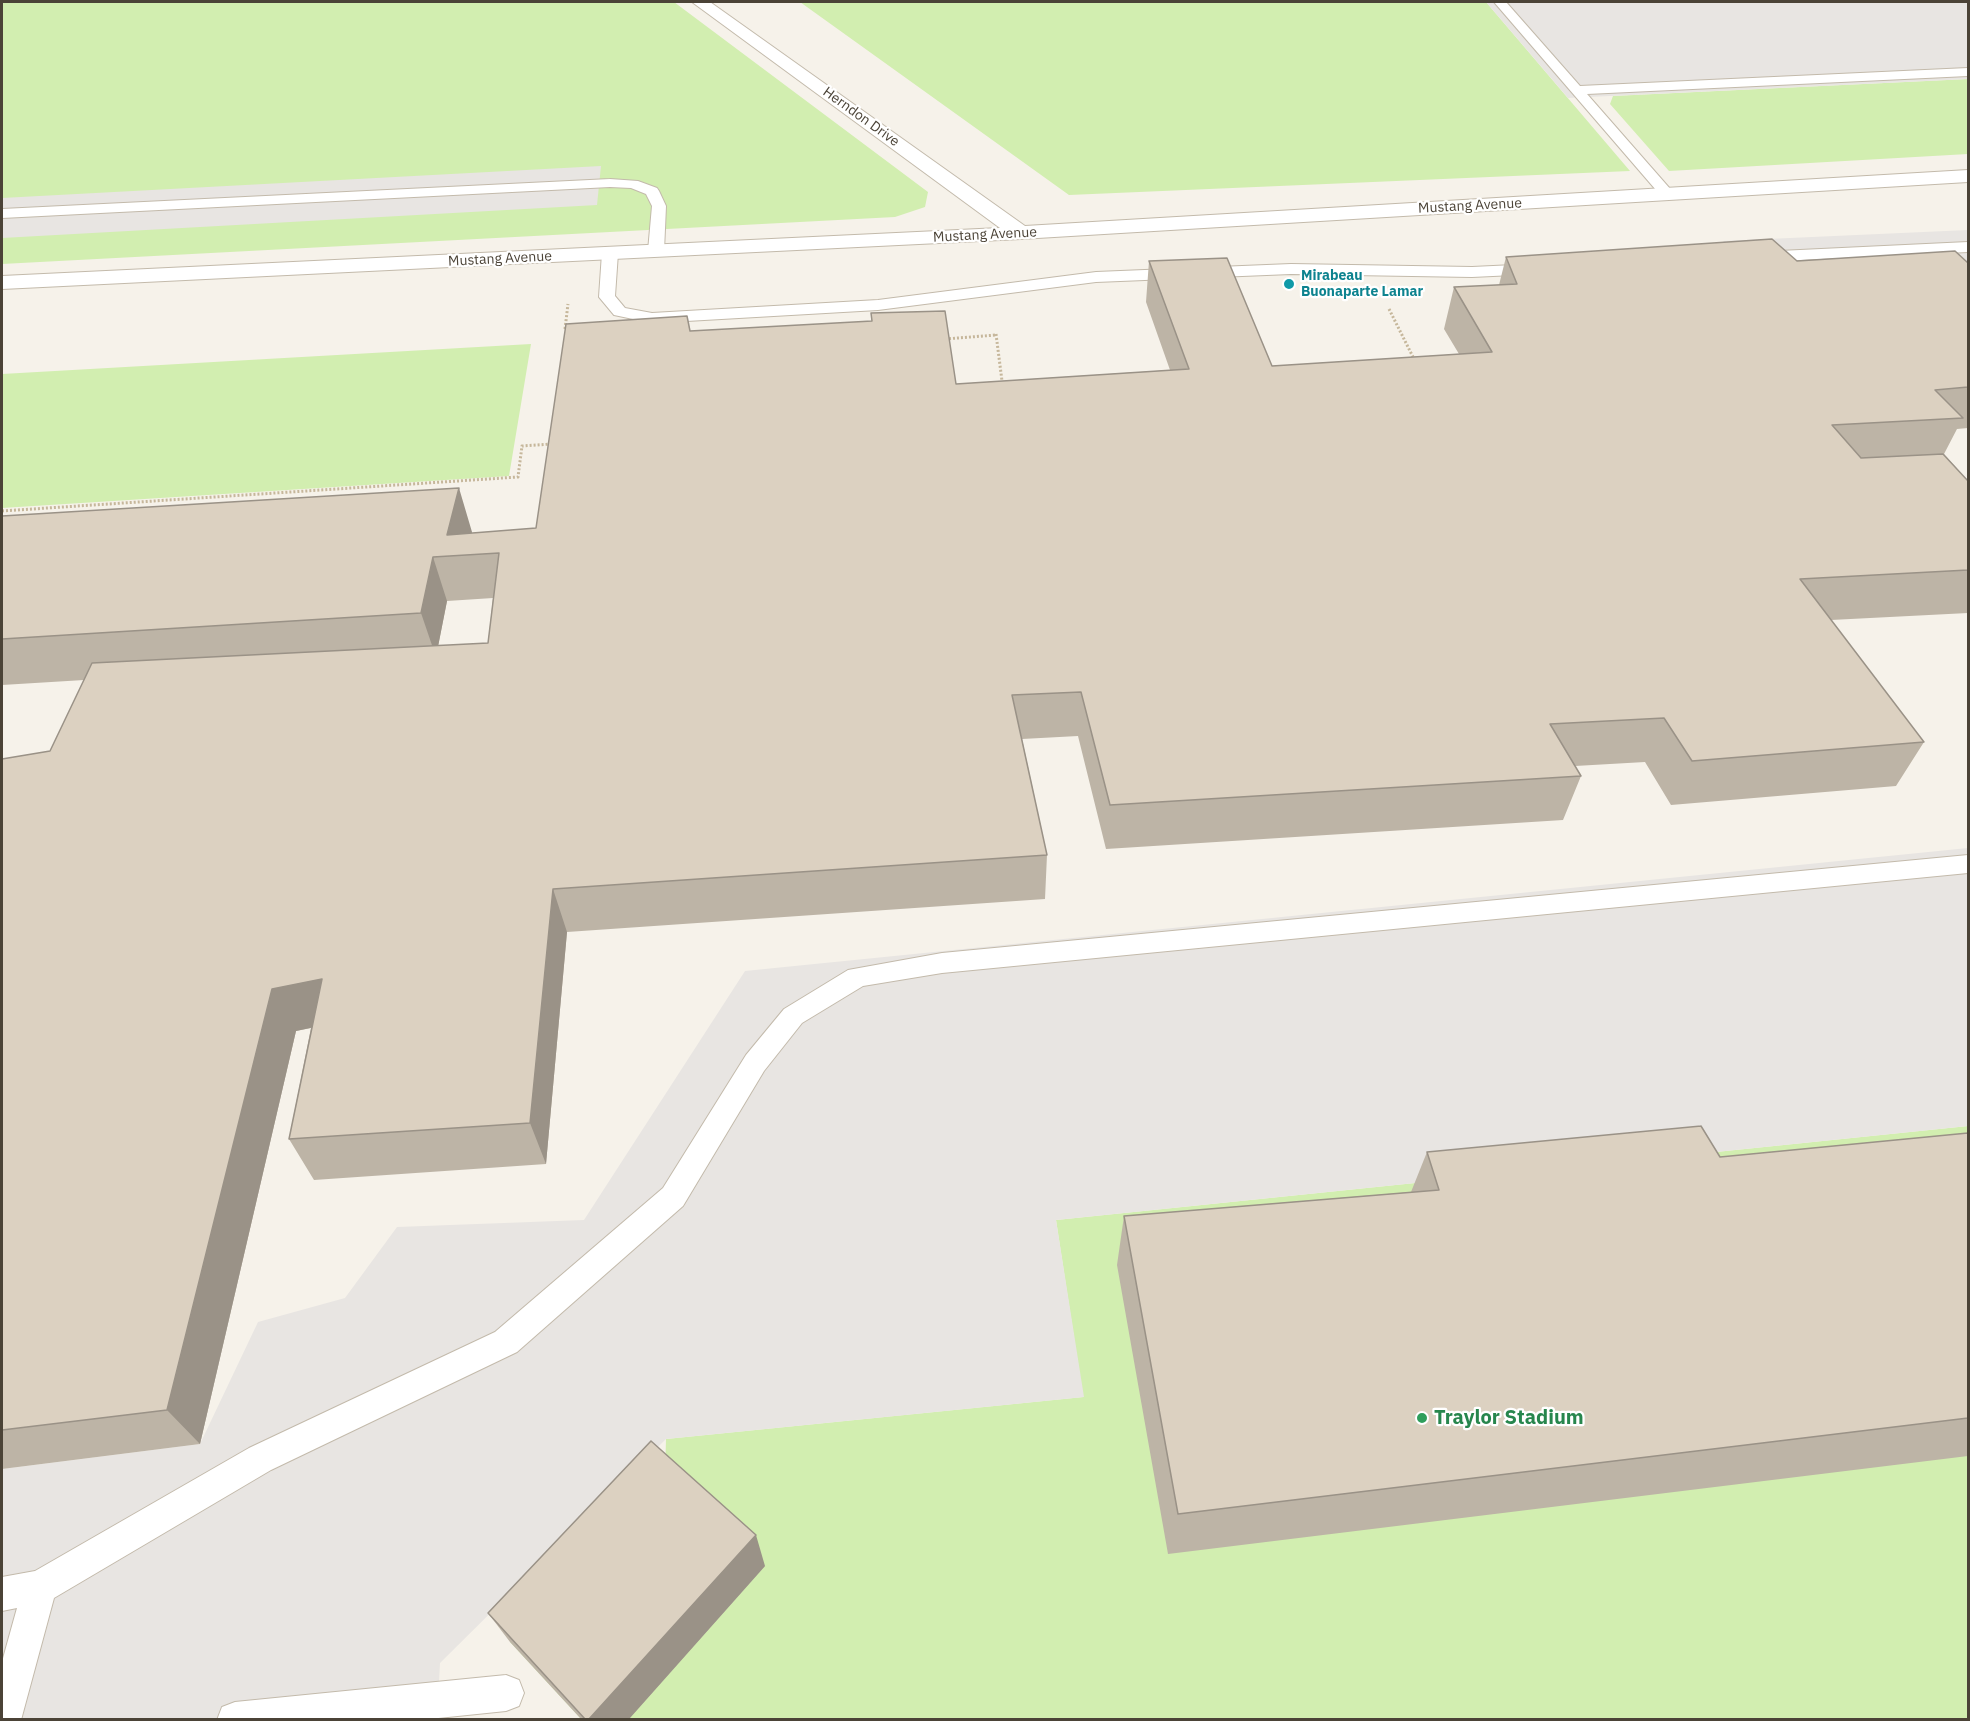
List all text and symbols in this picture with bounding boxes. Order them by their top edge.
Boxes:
street label: Herndon Drive [820,84,902,150]
street label: Mustang Avenue [1418,195,1522,217]
street label: Mustang Avenue [933,224,1037,246]
street label: Mustang Avenue [448,248,552,270]
place label: Mirabeau Buonaparte Lamar [1301,268,1423,300]
marker: Mirabeau Buonaparte Lamar [1282,277,1296,291]
place label: Traylor Stadium [1434,1406,1584,1430]
marker: Traylor Stadium [1415,1411,1429,1425]

